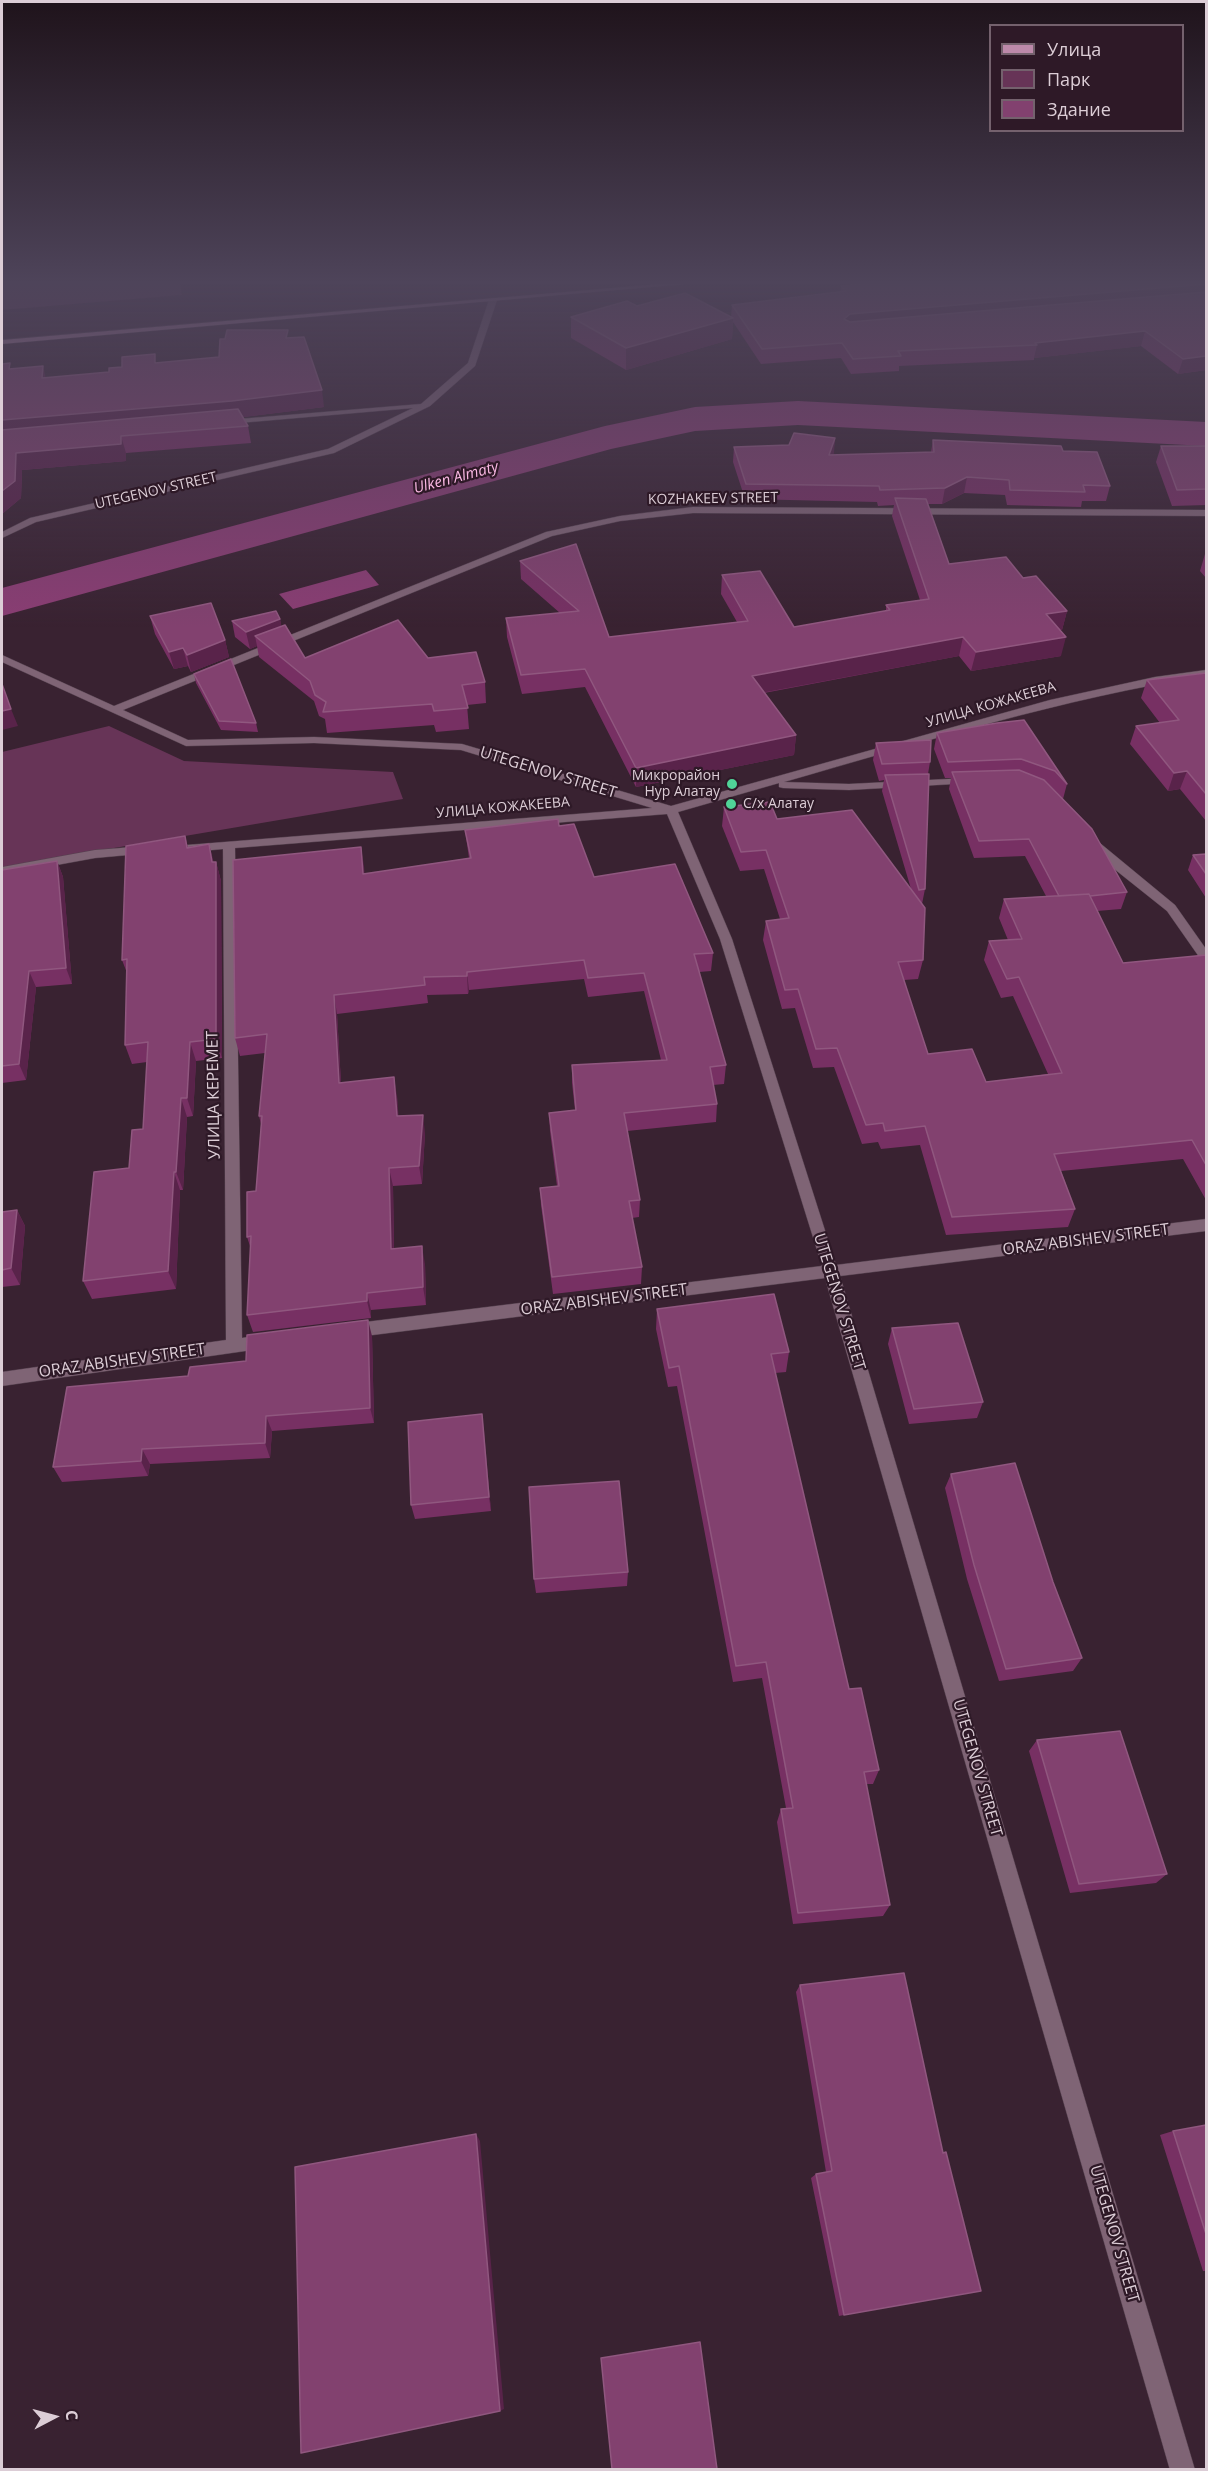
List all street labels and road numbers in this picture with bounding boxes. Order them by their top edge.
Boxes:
street label: UTEGENOV STREET [94,469,218,513]
street label: KOZHAKEEV STREET [648,489,778,509]
street label: УЛИЦА КОЖАКЕЕВА [924,678,1058,732]
street label: UTEGENOV STREET [477,743,619,803]
street label: УЛИЦА КОЖАКЕЕВА [436,794,570,822]
street label: УЛИЦА КЕРЕМЕТ [203,1031,225,1159]
street label: ORAZ ABISHEV STREET [1002,1220,1170,1260]
street label: UTEGENOV STREET [809,1231,869,1373]
street label: ORAZ ABISHEV STREET [520,1280,688,1320]
street label: ORAZ ABISHEV STREET [38,1340,206,1382]
street label: UTEGENOV STREET [948,1697,1006,1839]
street label: UTEGENOV STREET [1085,2163,1143,2305]

